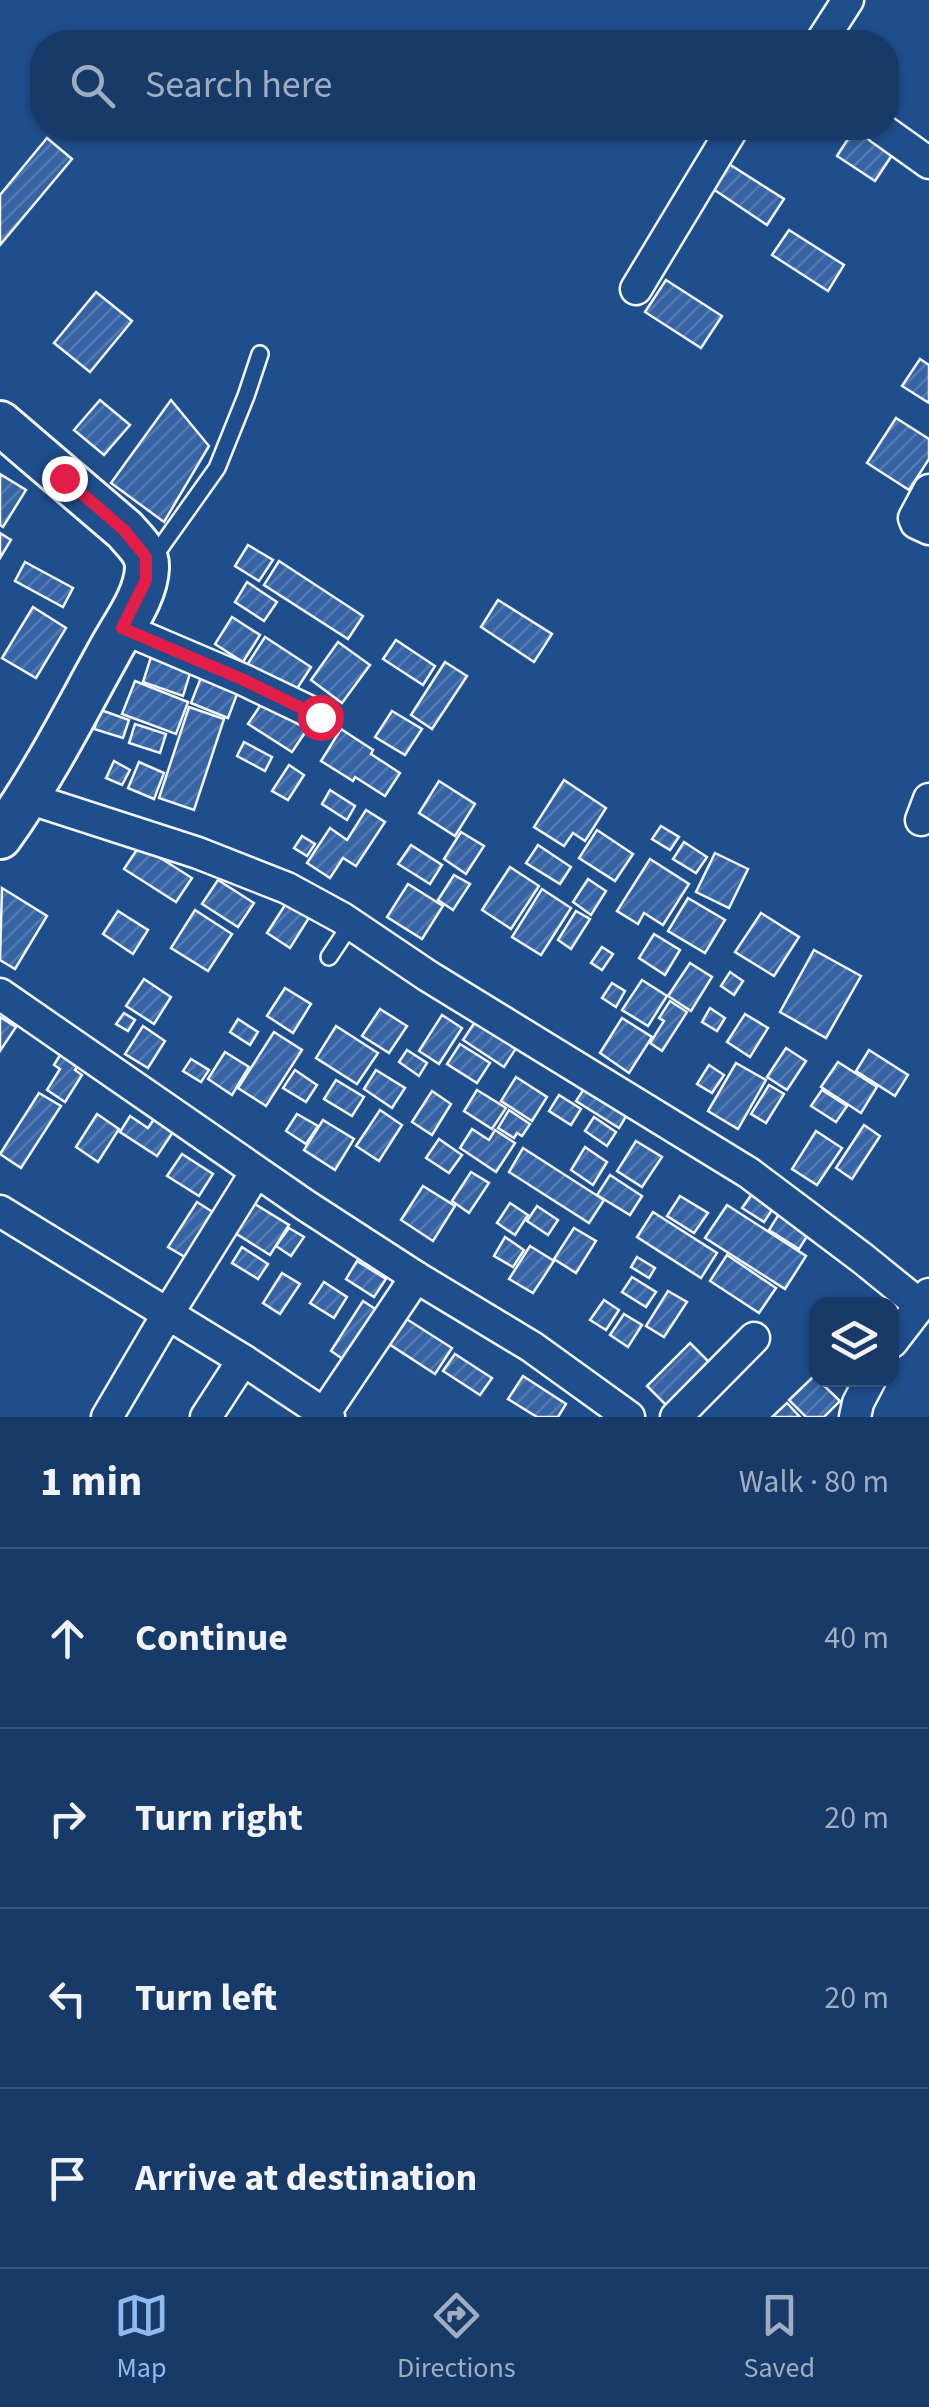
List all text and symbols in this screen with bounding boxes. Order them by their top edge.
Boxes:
search box [30,30,899,140]
icon: search [65,58,120,113]
text: Search here [145,58,332,112]
route end [42,456,88,502]
route start [298,695,344,741]
map controls [809,1297,899,1387]
button: layers [809,1297,899,1387]
text: 1 min [40,1452,142,1512]
text: Walk · 80 m [739,1459,889,1505]
icon: ahead [40,1611,95,1666]
text: Continue [135,1611,288,1665]
text: 40 m [824,1615,889,1661]
icon: right [40,1791,95,1846]
text: Turn right [135,1791,303,1845]
text: 20 m [824,1795,889,1841]
icon: left [40,1971,95,2026]
text: Turn left [135,1971,277,2025]
text: 20 m [824,1975,889,2021]
icon: arrive [40,2151,95,2206]
text: Arrive at destination [135,2151,477,2205]
tab: Map [114,2288,169,2388]
tab: Directions [397,2288,516,2388]
tab: Saved [744,2288,815,2388]

